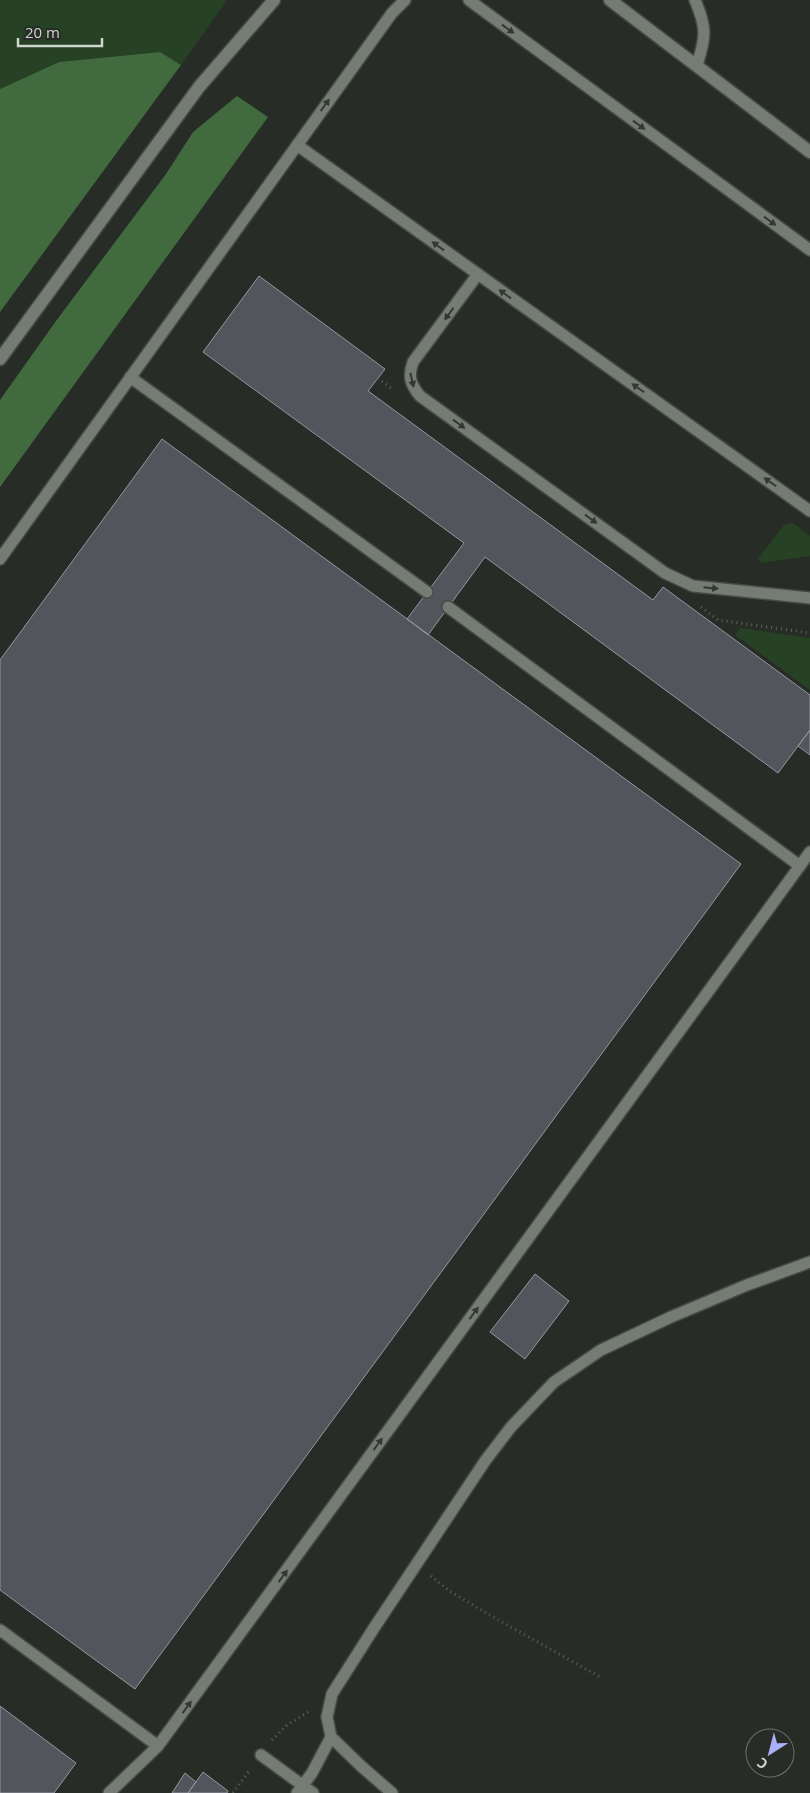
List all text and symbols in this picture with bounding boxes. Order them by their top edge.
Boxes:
scale bar [18,15,101,47]
text: 20 m [25,22,60,42]
one-way arrow [501,24,515,34]
one-way arrow [320,99,331,112]
one-way arrow [632,120,646,130]
one-way arrow [763,215,776,226]
one-way arrow [431,241,445,251]
one-way arrow [499,289,512,299]
one-way arrow [444,307,454,321]
one-way arrow [408,372,416,387]
one-way arrow [631,383,645,393]
one-way arrow [453,419,466,429]
one-way arrow [764,477,777,488]
one-way arrow [584,514,597,525]
one-way arrow [703,584,719,592]
one-way arrow [469,1306,479,1320]
one-way arrow [373,1437,383,1451]
one-way arrow [277,1570,288,1583]
one-way arrow [182,1700,192,1714]
north arrow [745,1728,795,1778]
text: С [753,1754,771,1774]

